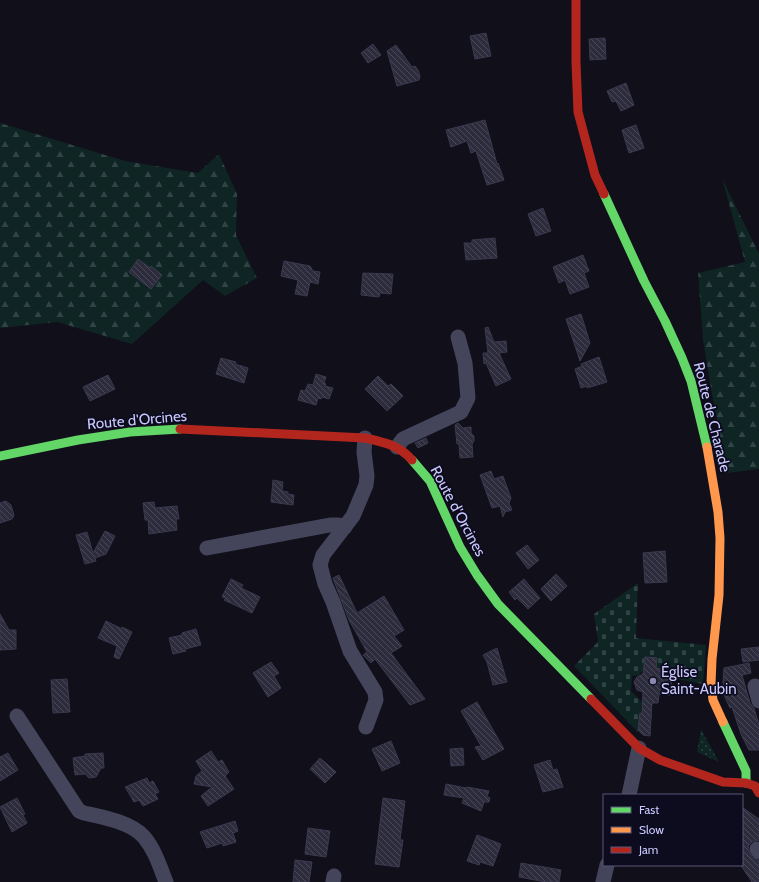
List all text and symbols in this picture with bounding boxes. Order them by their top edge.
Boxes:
street label: Route de Charade [690,360,734,474]
street label: Route d'Orcines [86,407,188,433]
street label: Route d'Orcines [427,463,489,559]
place label: Église Saint-Aubin [661,662,737,698]
marker: Église Saint-Aubin [648,676,658,686]
legend [603,794,743,866]
text: Fast [639,802,659,817]
text: Slow [639,822,664,837]
text: Jam [638,842,658,857]

